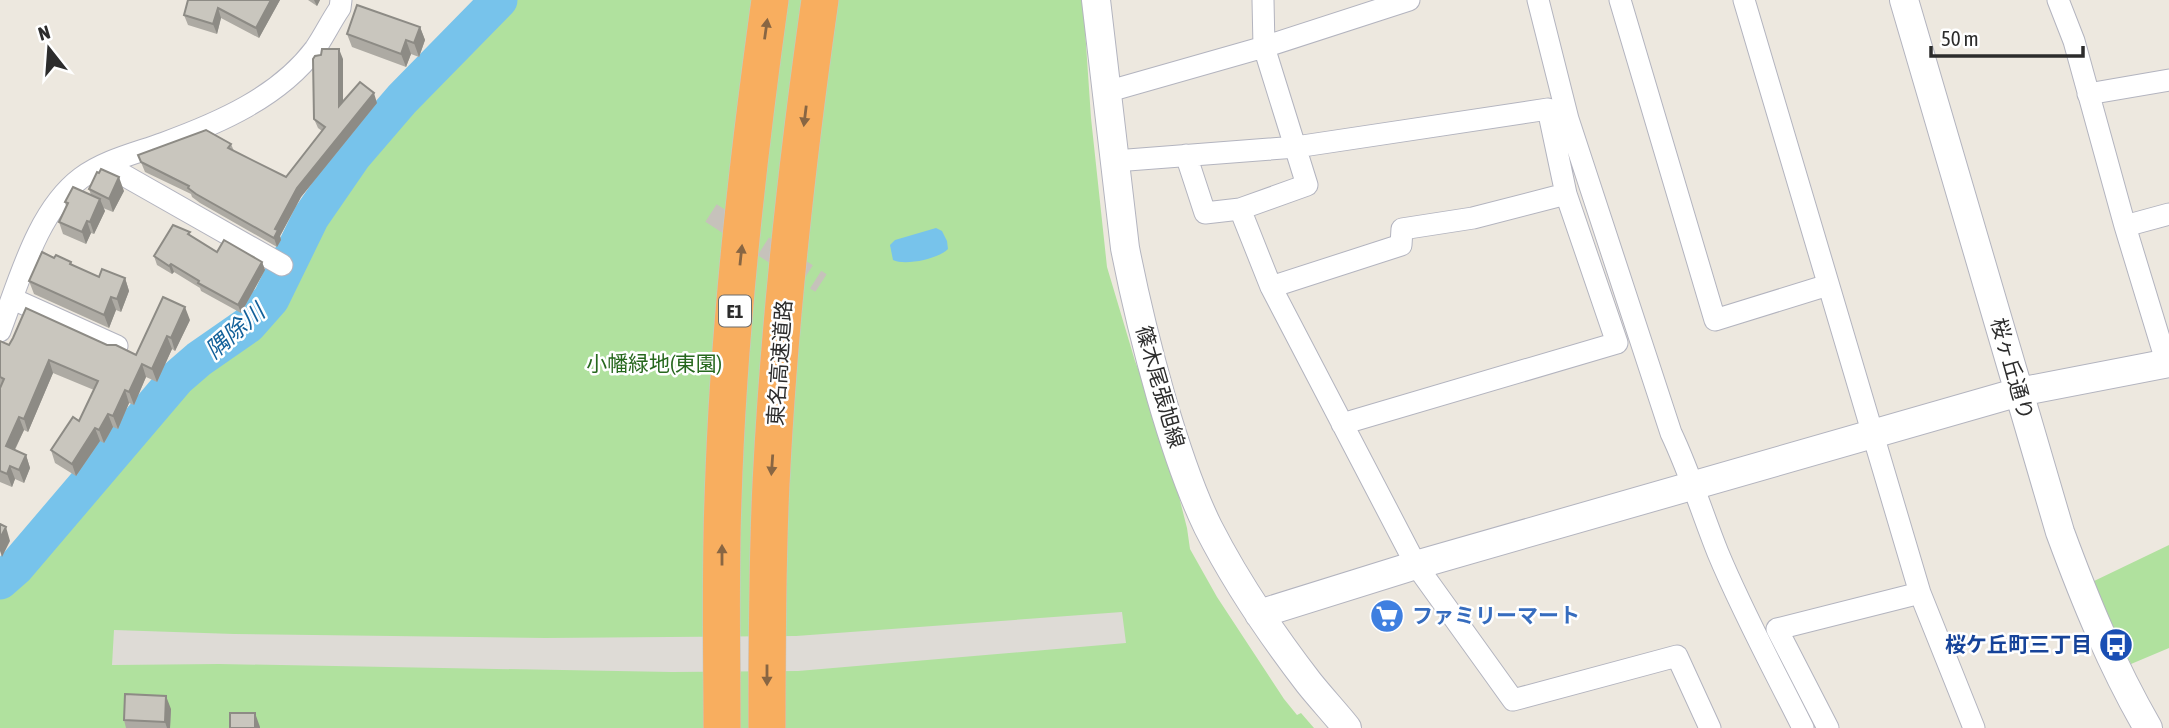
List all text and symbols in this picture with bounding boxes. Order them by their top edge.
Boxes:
north arrow [14,14,84,84]
scale bar [1931,14,2083,58]
one-way arrow [761,18,772,40]
text: N [35,21,53,45]
text: 50 m [1941,26,1979,50]
one-way arrow [799,105,810,127]
one-way arrow [735,244,746,266]
road number: E1 [719,296,751,326]
water label: 隅除川 [200,297,272,363]
street label: 東名高速道路 [763,299,795,427]
street label: 桜ヶ丘通り [1987,315,2039,422]
street label: 篠木尾張旭線 [1132,323,1190,451]
park label: 小幡緑地(東園) [586,351,722,375]
one-way arrow [767,454,778,476]
one-way arrow [716,544,728,566]
supermarket icon: ファミリーマート [1368,597,1406,635]
place label: ファミリーマート [1412,603,1580,627]
bus stop icon: 桜ケ丘町三丁目 [2097,626,2135,664]
place label: 桜ケ丘町三丁目 [1945,632,2092,656]
one-way arrow [761,664,773,686]

